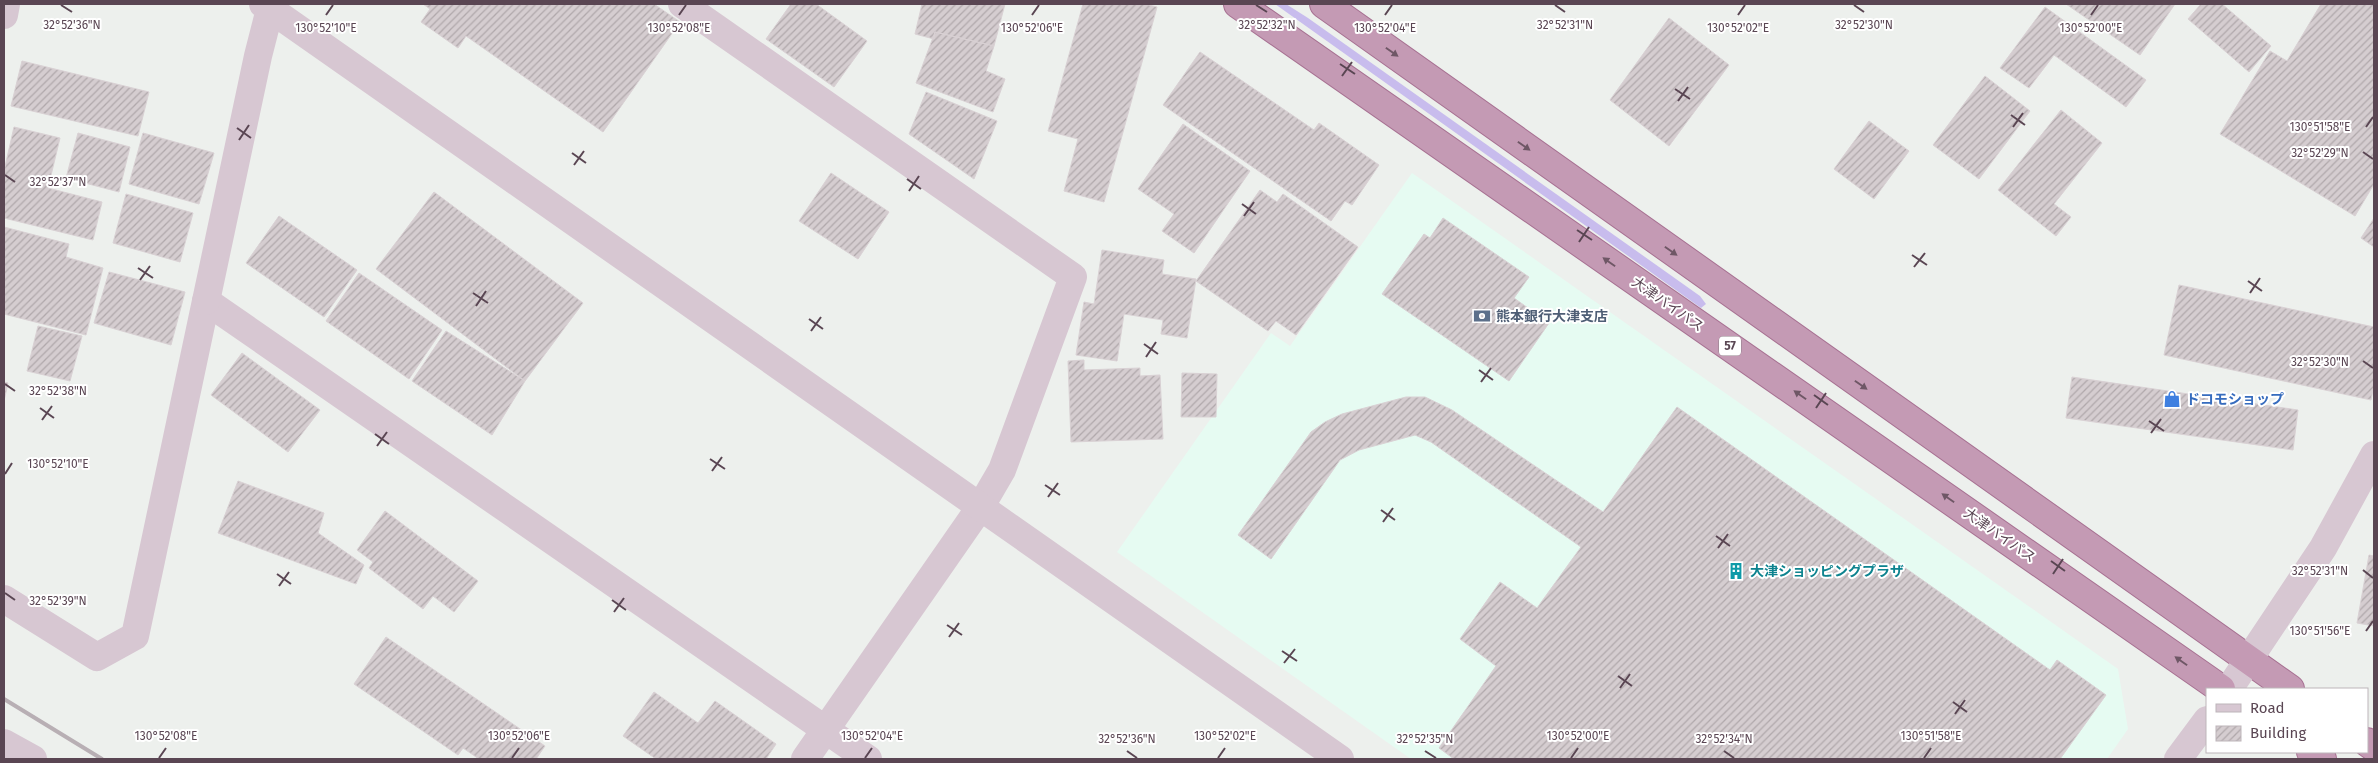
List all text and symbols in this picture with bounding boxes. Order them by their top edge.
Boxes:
text: 32°52'36"N [43,18,101,32]
text: 32°52'32"N [1238,18,1296,32]
text: 32°52'31"N [1537,18,1593,32]
text: 32°52'30"N [1835,18,1893,32]
text: 130°52'10"E [295,21,357,35]
text: 130°52'08"E [648,21,710,35]
text: 130°52'06"E [1001,21,1063,35]
text: 130°52'04"E [1354,21,1416,35]
text: 130°52'02"E [1707,21,1769,35]
text: 130°52'00"E [2060,21,2122,35]
one-way arrow [1385,47,1399,57]
text: 130°51'58"E [2289,120,2351,134]
one-way arrow [1518,141,1531,151]
text: 32°52'29"N [2291,146,2349,160]
text: 32°52'37"N [30,175,86,189]
one-way arrow [1664,246,1678,256]
one-way arrow [1602,257,1616,267]
street label: 大津バイパス [1629,273,1707,335]
bank icon: 熊本銀行大津支店 [1472,306,1492,326]
place label: 熊本銀行大津支店 [1496,308,1608,325]
road number: 57 [1719,336,1741,356]
text: 32°52'30"N [2291,355,2349,369]
one-way arrow [1854,380,1868,390]
text: 32°52'38"N [29,384,87,398]
shop icon: ドコモショップ [2162,389,2182,409]
one-way arrow [1793,390,1807,400]
place label: ドコモショップ [2186,391,2284,408]
text: 130°52'10"E [27,457,89,471]
one-way arrow [1941,493,1954,503]
street label: 大津バイパス [1961,504,2039,566]
building icon: 大津ショッピングプラザ [1726,561,1746,581]
place label: 大津ショッピングプラザ [1750,563,1904,580]
text: 32°52'31"N [2292,564,2348,578]
text: 32°52'39"N [29,594,87,608]
text: 130°51'56"E [2290,624,2350,638]
one-way arrow [2174,656,2188,666]
legend [2206,688,2368,753]
text: Road [2250,699,2285,717]
text: Building [2250,724,2306,742]
text: 130°52'08"E [135,729,197,743]
text: 130°52'06"E [488,729,550,743]
text: 130°52'04"E [841,729,903,743]
text: 130°52'02"E [1194,729,1256,743]
text: 130°52'00"E [1547,729,1609,743]
text: 130°51'58"E [1900,729,1962,743]
text: 32°52'36"N [1098,732,1156,746]
text: 32°52'35"N [1396,732,1454,746]
text: 32°52'34"N [1695,732,1753,746]

